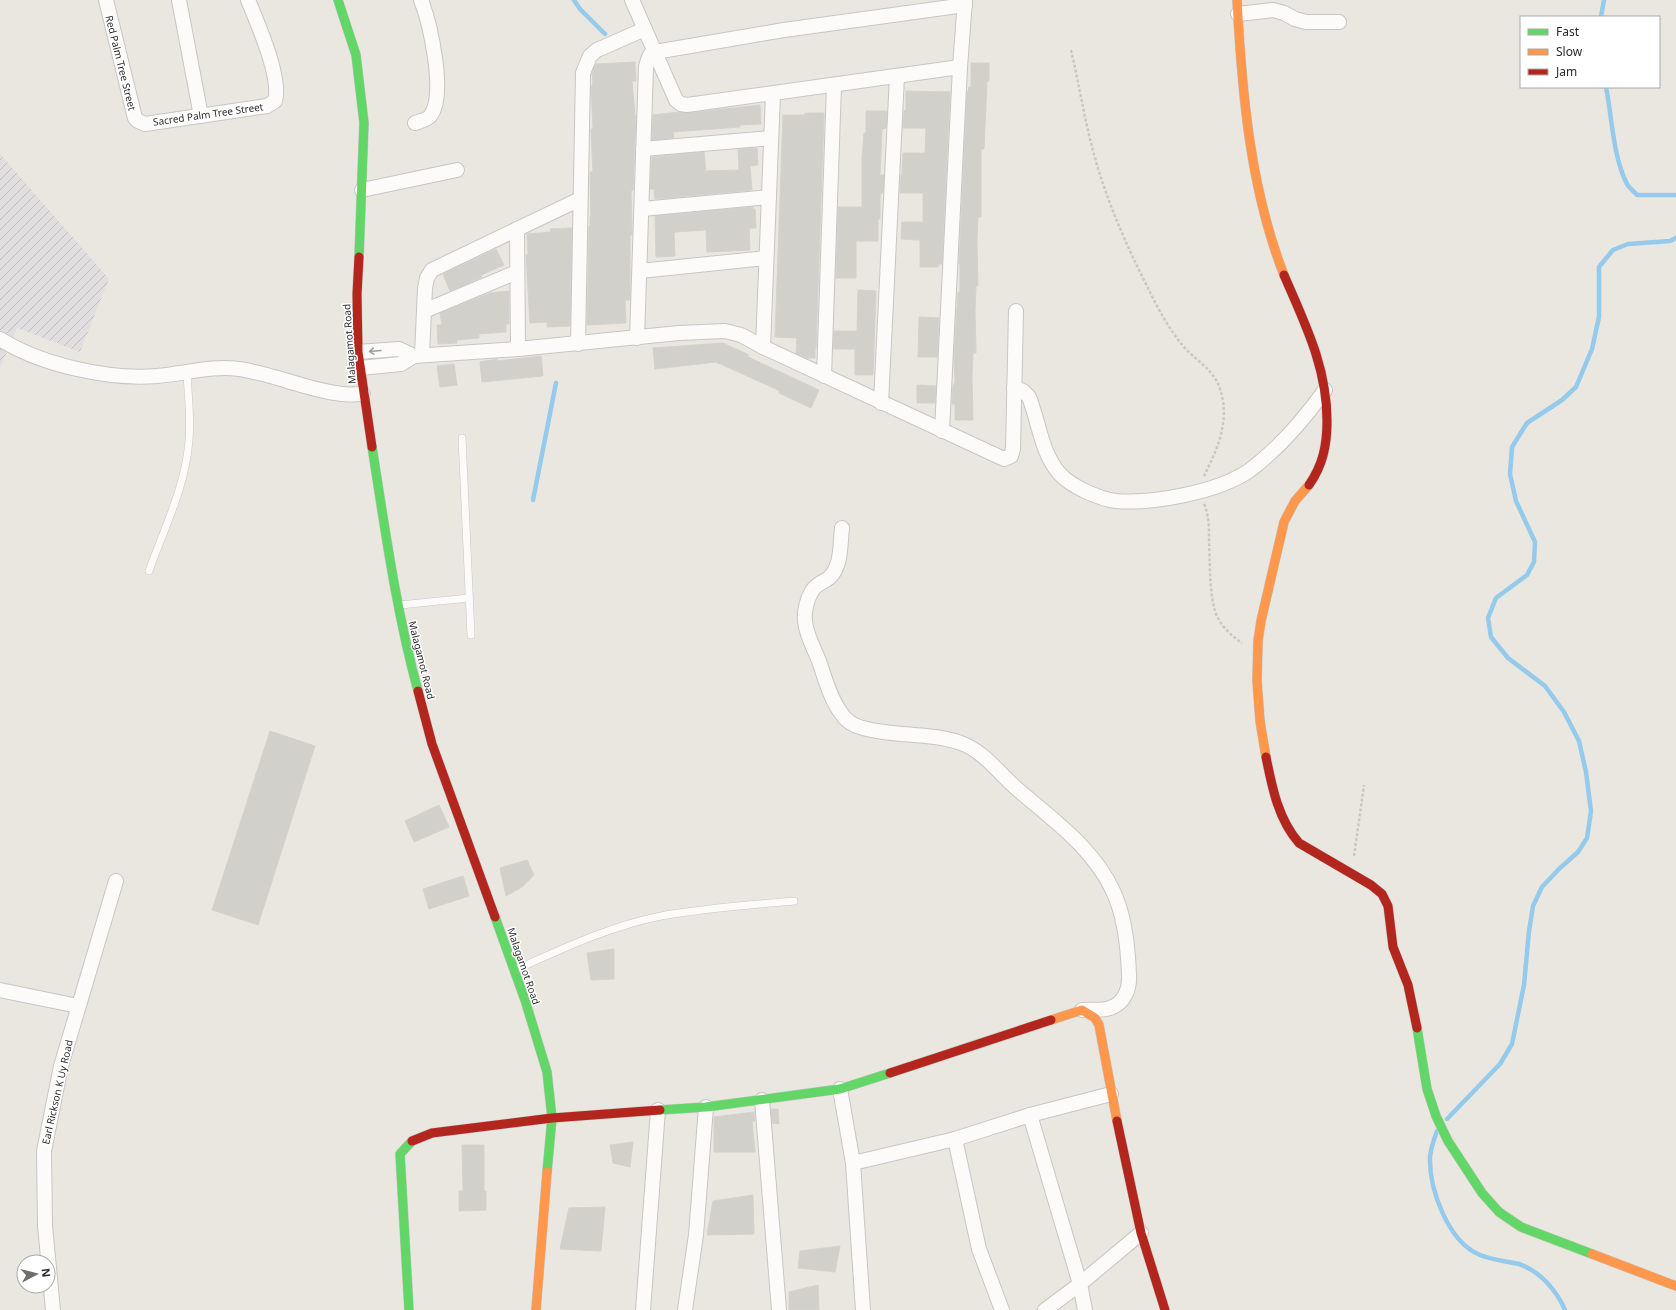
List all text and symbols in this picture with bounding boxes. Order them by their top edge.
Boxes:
street label: Red Palm Tree Street [102,14,140,112]
legend [1520,16,1660,88]
text: Fast [1556,23,1580,40]
text: Slow [1556,43,1583,60]
text: Jam [1555,63,1577,80]
street label: Sacred Palm Tree Street [152,99,264,129]
street label: Malagamot Road [339,303,359,385]
one-way arrow [369,347,382,355]
street label: Malagamot Road [405,619,439,701]
street label: Malagamot Road [504,926,544,1006]
street label: Earl Rickson K Uy Road [38,1038,76,1146]
north arrow [16,1254,56,1294]
text: N [38,1267,54,1278]

